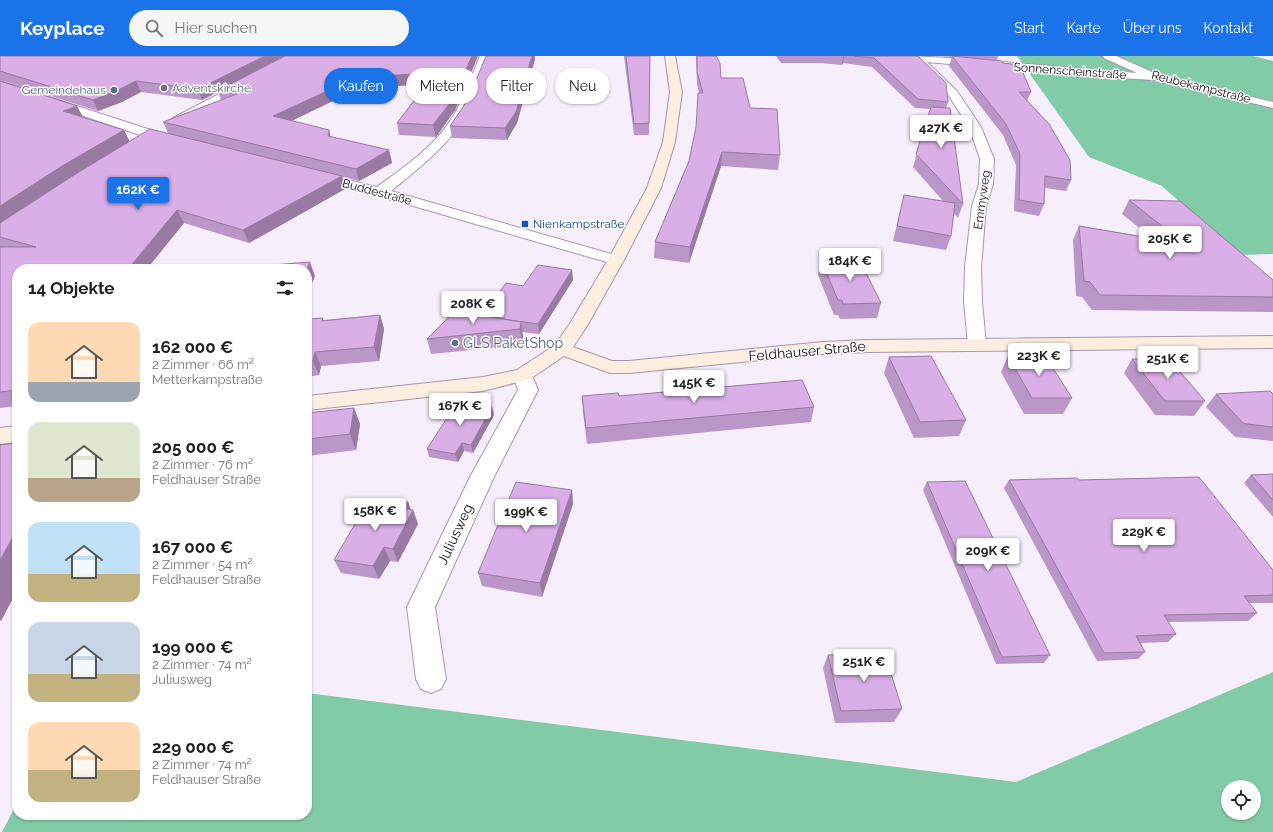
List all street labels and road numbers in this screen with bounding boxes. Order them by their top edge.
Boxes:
street label: Sonnenscheinstraße [1013,60,1127,82]
street label: Reubekampstraße [1150,68,1252,106]
street label: Emmyweg [971,169,993,231]
street label: Buddestraße [341,176,413,208]
street label: Feldhauser Straße [748,338,866,364]
street label: Juliusweg [434,501,476,567]

